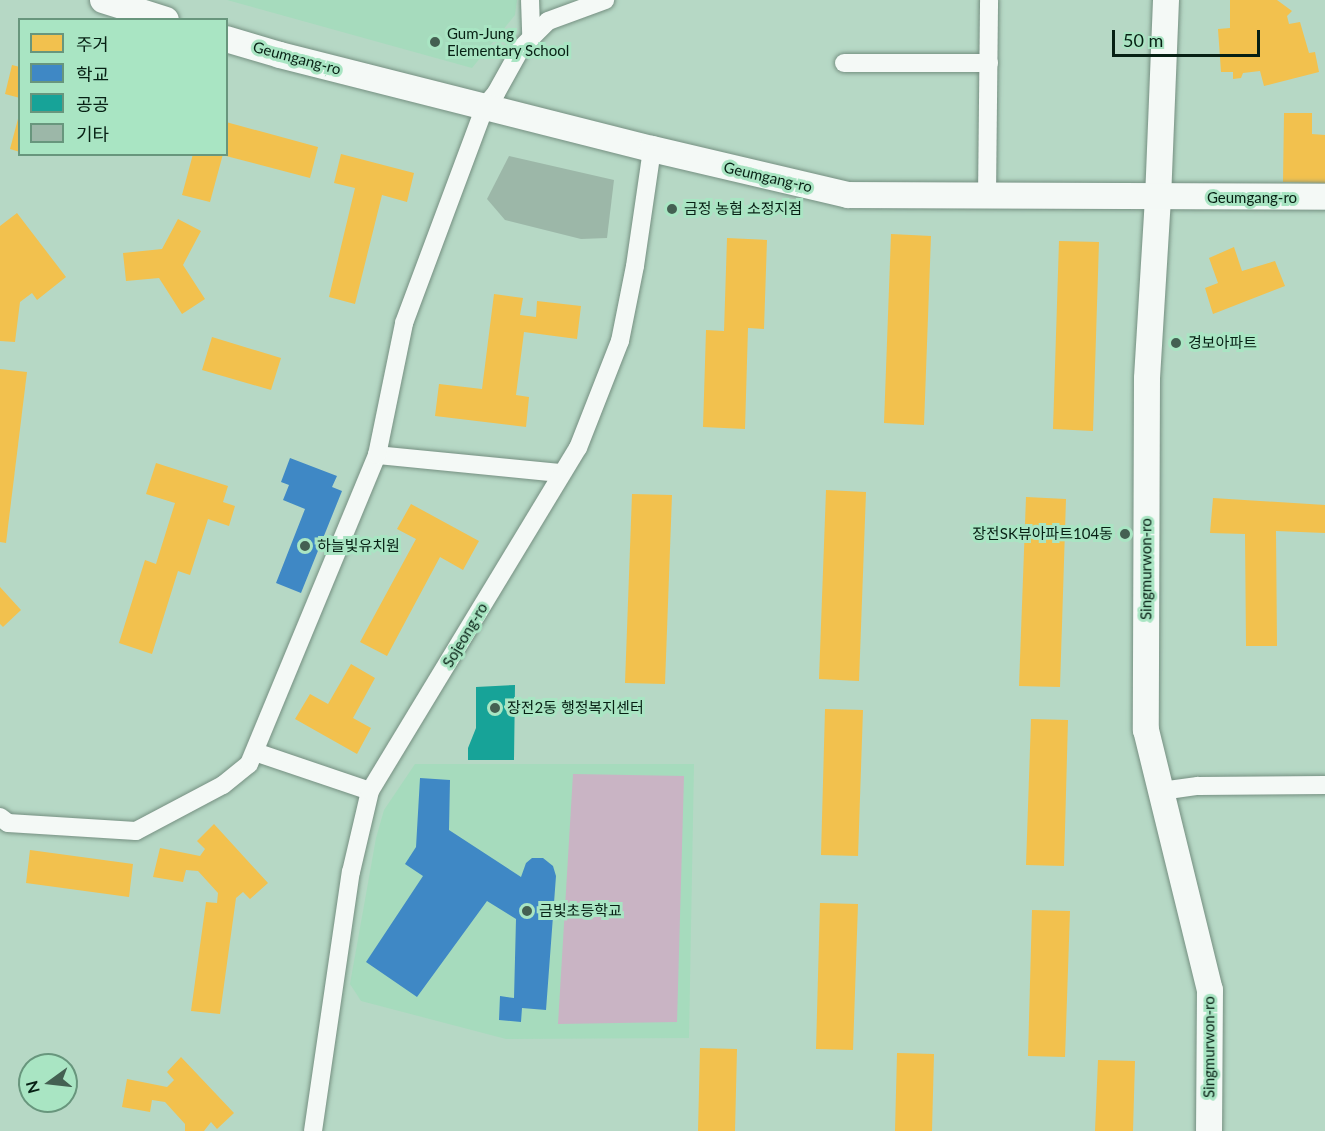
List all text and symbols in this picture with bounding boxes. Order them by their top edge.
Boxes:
legend [18,18,228,156]
scale bar [1115,18,1264,56]
place label: Gum-Jung Elementary School [447,24,570,59]
text: 50 m [1123,29,1163,51]
text: 주거 [76,33,109,55]
marker: Gum-Jung Elementary School [428,35,442,49]
street label: Geumgang-ro [251,38,343,78]
text: 학교 [76,63,109,85]
text: 공공 [76,93,109,115]
text: 기타 [76,123,109,145]
street label: Geumgang-ro [722,158,814,196]
street label: Geumgang-ro [1207,189,1297,207]
place label: 금정 농협 소정지점 [684,200,802,218]
marker: 금정 농협 소정지점 [665,202,679,216]
place label: 경보아파트 [1188,334,1257,352]
marker: 경보아파트 [1169,336,1183,350]
street label: Singmurwon-ro [1137,518,1155,620]
place label: 장전SK뷰아파트104동 [972,525,1113,543]
marker: 장전SK뷰아파트104동 [1118,527,1132,541]
place label: 하늘빛유치원 [317,537,400,555]
marker: 하늘빛유치원 [298,539,312,553]
street label: Sojeong-ro [439,599,491,671]
place label: 장전2동 행정복지센터 [507,699,644,717]
marker: 장전2동 행정복지센터 [488,701,502,715]
place label: 금빛초등학교 [539,902,622,920]
marker: 금빛초등학교 [520,904,534,918]
street label: Singmurwon-ro [1200,996,1218,1098]
north arrow [18,1053,78,1113]
text: N [21,1079,43,1096]

